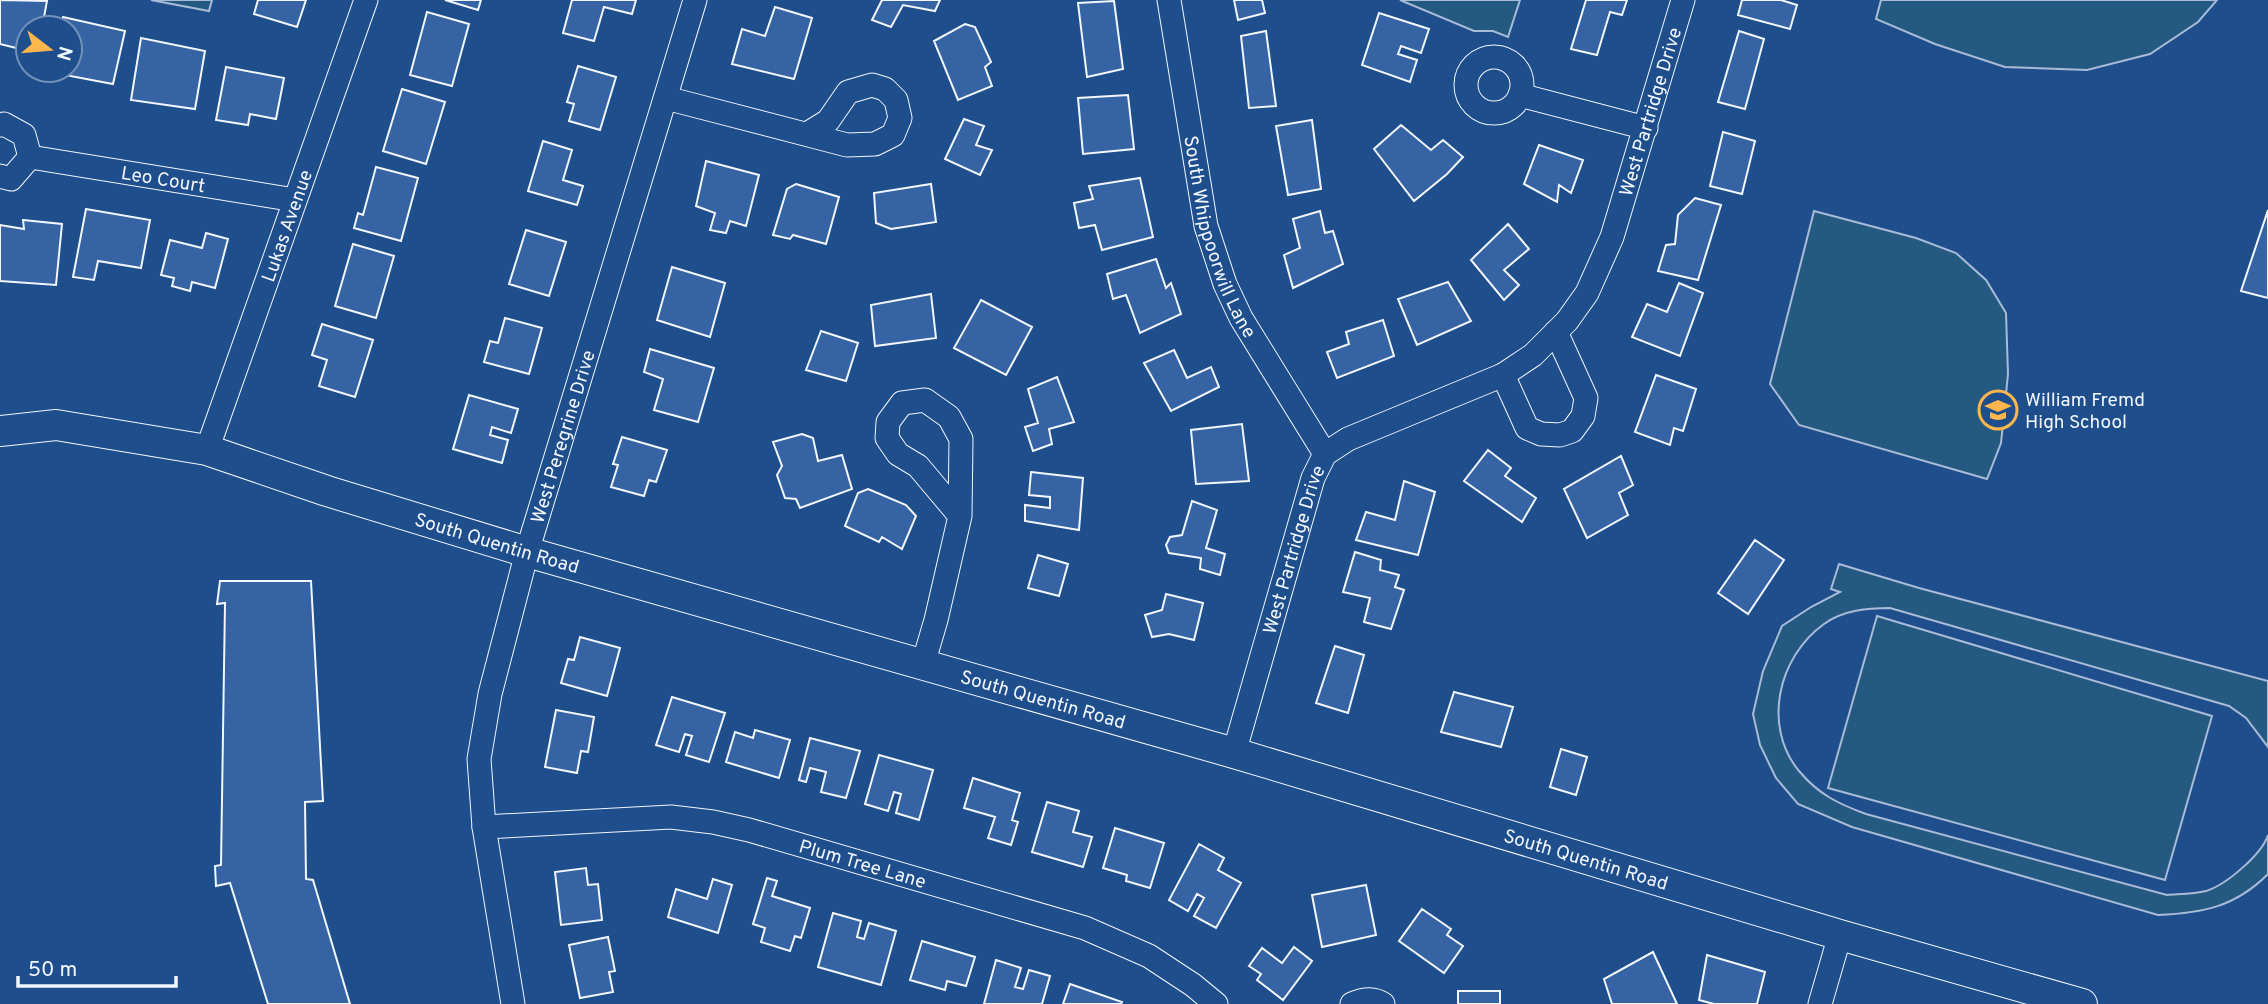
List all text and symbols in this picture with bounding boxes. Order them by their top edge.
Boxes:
north arrow [14,14,84,84]
street label: West Partridge Drive [1615,25,1688,199]
text: N [50,43,77,63]
street label: South Whippoorwill Lane [1177,134,1260,343]
street label: Leo Court [119,162,207,199]
street label: Lukas Avenue [257,167,319,285]
street label: West Peregrine Drive [526,348,602,526]
school or university icon: William Fremd High School [1977,389,2019,431]
place label: William Fremd High School [2025,389,2145,435]
street label: West Partridge Drive [1259,461,1332,637]
street label: South Quentin Road [411,508,582,580]
street label: South Quentin Road [957,666,1128,736]
street label: South Quentin Road [1500,825,1671,897]
street label: Plum Tree Lane [796,835,929,895]
scale bar [18,944,175,988]
text: 50 m [28,957,77,984]

